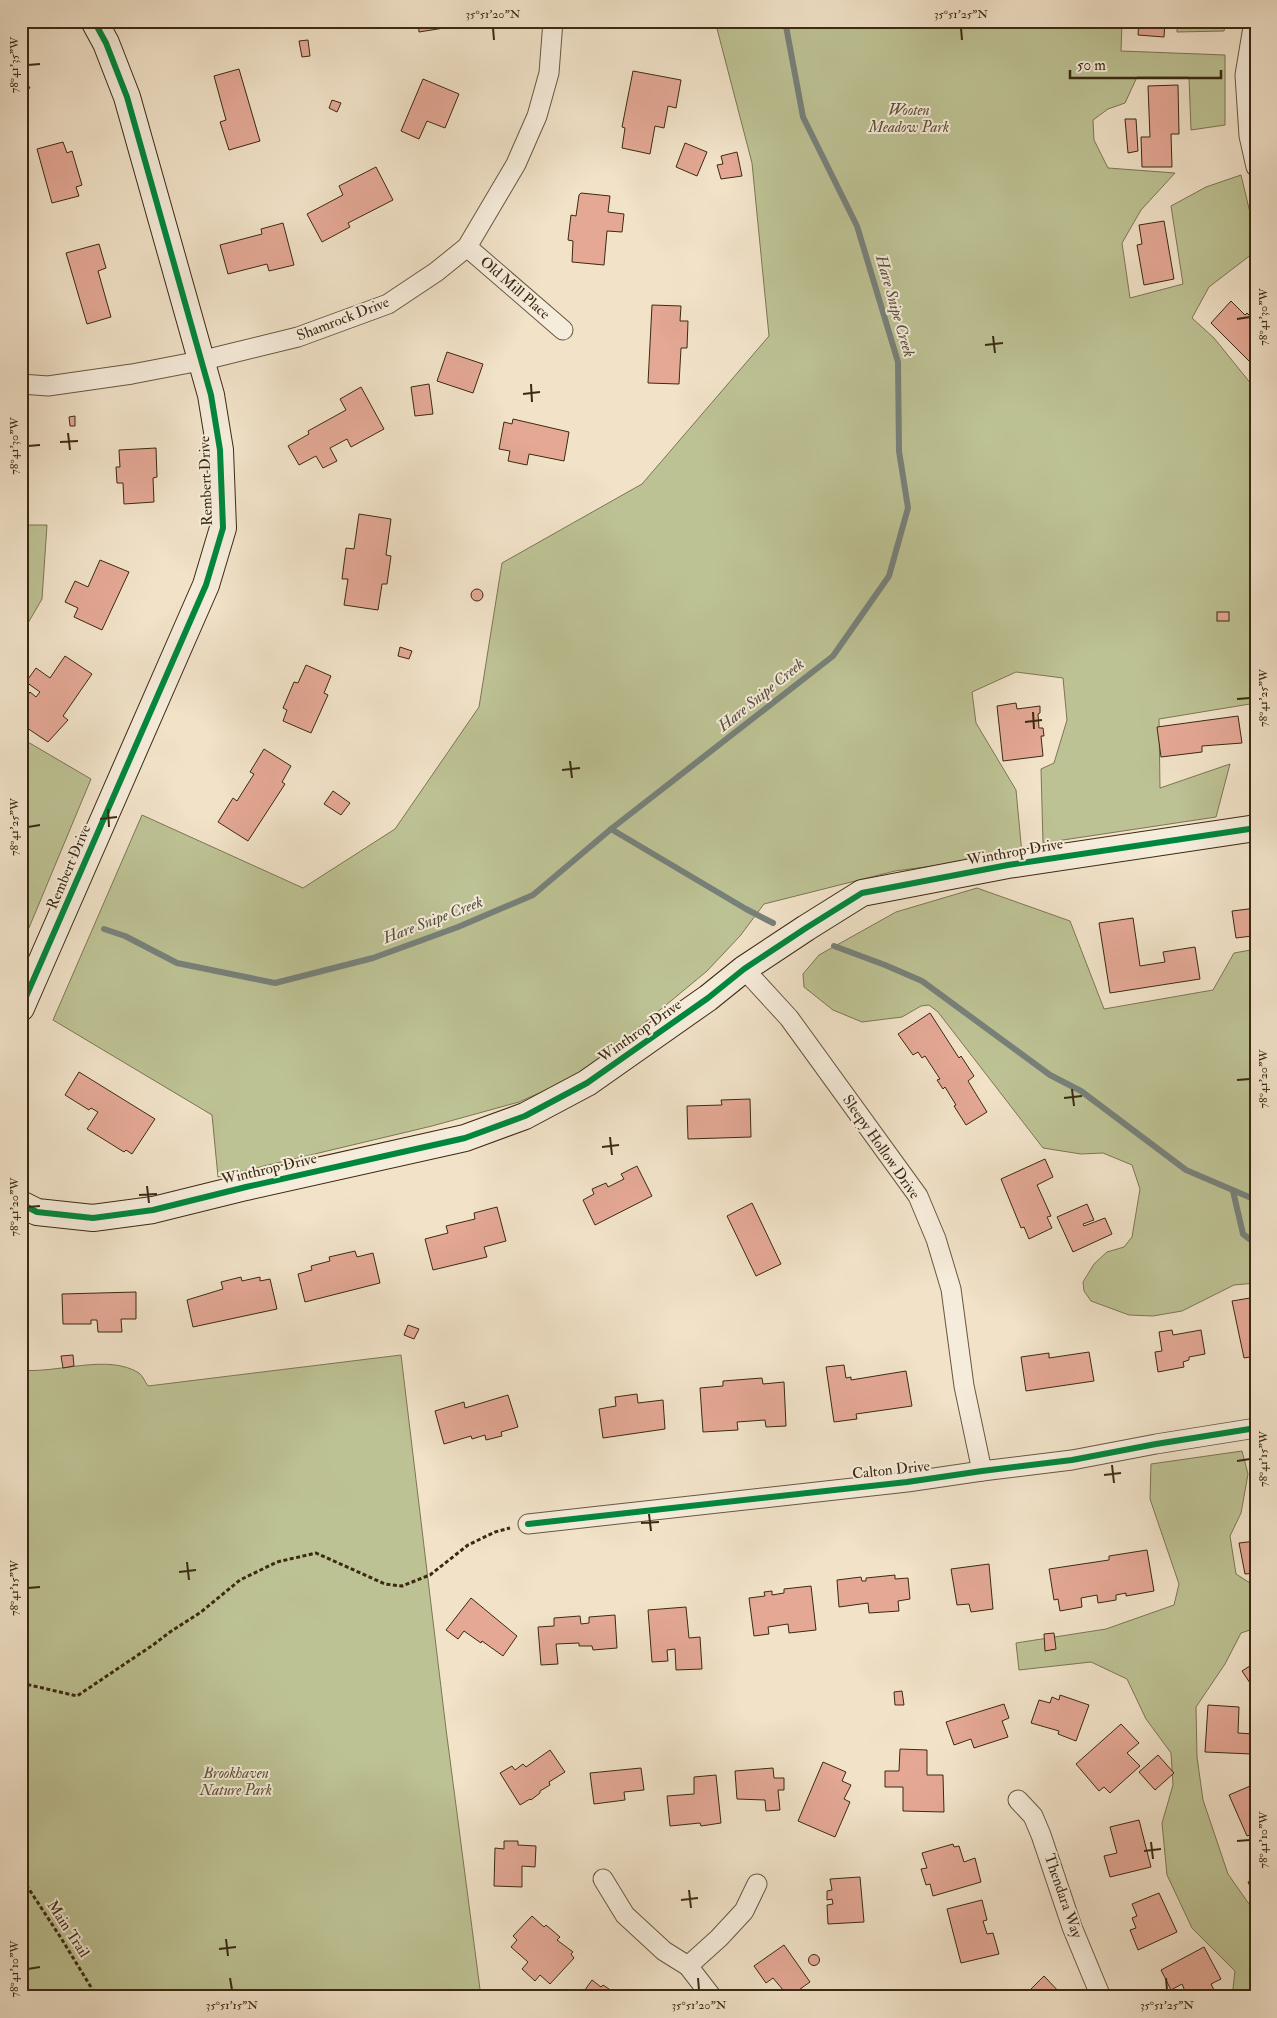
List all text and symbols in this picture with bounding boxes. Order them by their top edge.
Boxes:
text: 35°51'20"N [466,7,521,22]
text: 35°51'25"N [934,7,988,22]
text: 78°41'35"W [7,36,22,93]
scale bar [1070,48,1221,80]
text: 50 m [1077,56,1106,75]
park label: Wooten Meadow Park [868,101,949,137]
street label: Old Mill Place [476,252,554,324]
water label: Hare Snipe Creek [871,252,919,360]
text: 78°41'30"W [1256,288,1271,346]
street label: Shamrock Drive [294,293,392,345]
text: 78°41'30"W [7,417,22,475]
street label: Rembert Drive [195,436,217,526]
water label: Hare Snipe Creek [713,654,809,737]
text: 78°41'25"W [1256,668,1271,727]
text: 78°41'25"W [7,797,22,856]
street label: Rembert Drive [43,822,95,912]
street label: Winthrop Drive [964,834,1065,871]
water label: Hare Snipe Creek [379,892,486,949]
street label: Winthrop Drive [594,995,686,1068]
text: 78°41'20"W [1256,1049,1271,1108]
street label: Sleepy Hollow Drive [837,1091,924,1203]
street label: Winthrop Drive [218,1149,319,1190]
text: 78°41'20"W [7,1177,22,1236]
text: 78°41'15"W [1256,1430,1271,1487]
street label: Calton Drive [851,1456,931,1484]
text: 78°41'15"W [7,1559,22,1616]
park label: Brookhaven Nature Park [199,1764,272,1800]
text: 78°41'10"W [1256,1811,1271,1869]
street label: Thendara Way [1040,1851,1086,1941]
street label: Main Trail [42,1897,94,1961]
text: 78°41'10"W [7,1940,22,1998]
text: 35°51'15"N [206,1998,258,2013]
text: 35°51'20"N [672,1998,727,2013]
text: 35°51'25"N [1140,1998,1194,2013]

